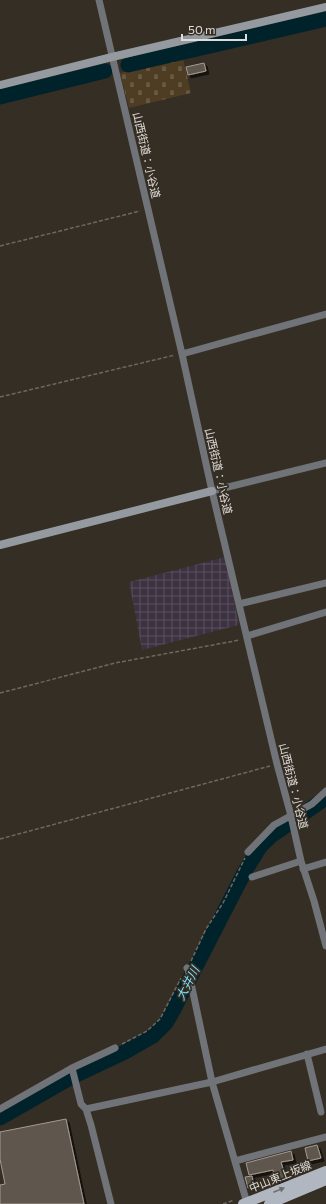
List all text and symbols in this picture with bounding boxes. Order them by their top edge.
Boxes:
scale bar [182,16,246,42]
text: 50 m [188,22,216,36]
street label: 山西街道：小谷道 [131,111,163,199]
street label: 山西街道：小谷道 [203,427,235,515]
street label: 山西街道：小谷道 [277,742,311,830]
water label: 大井川 [173,962,202,1002]
street label: 中山東上坂線 [247,1158,313,1194]
one-way arrow [274,1186,286,1192]

